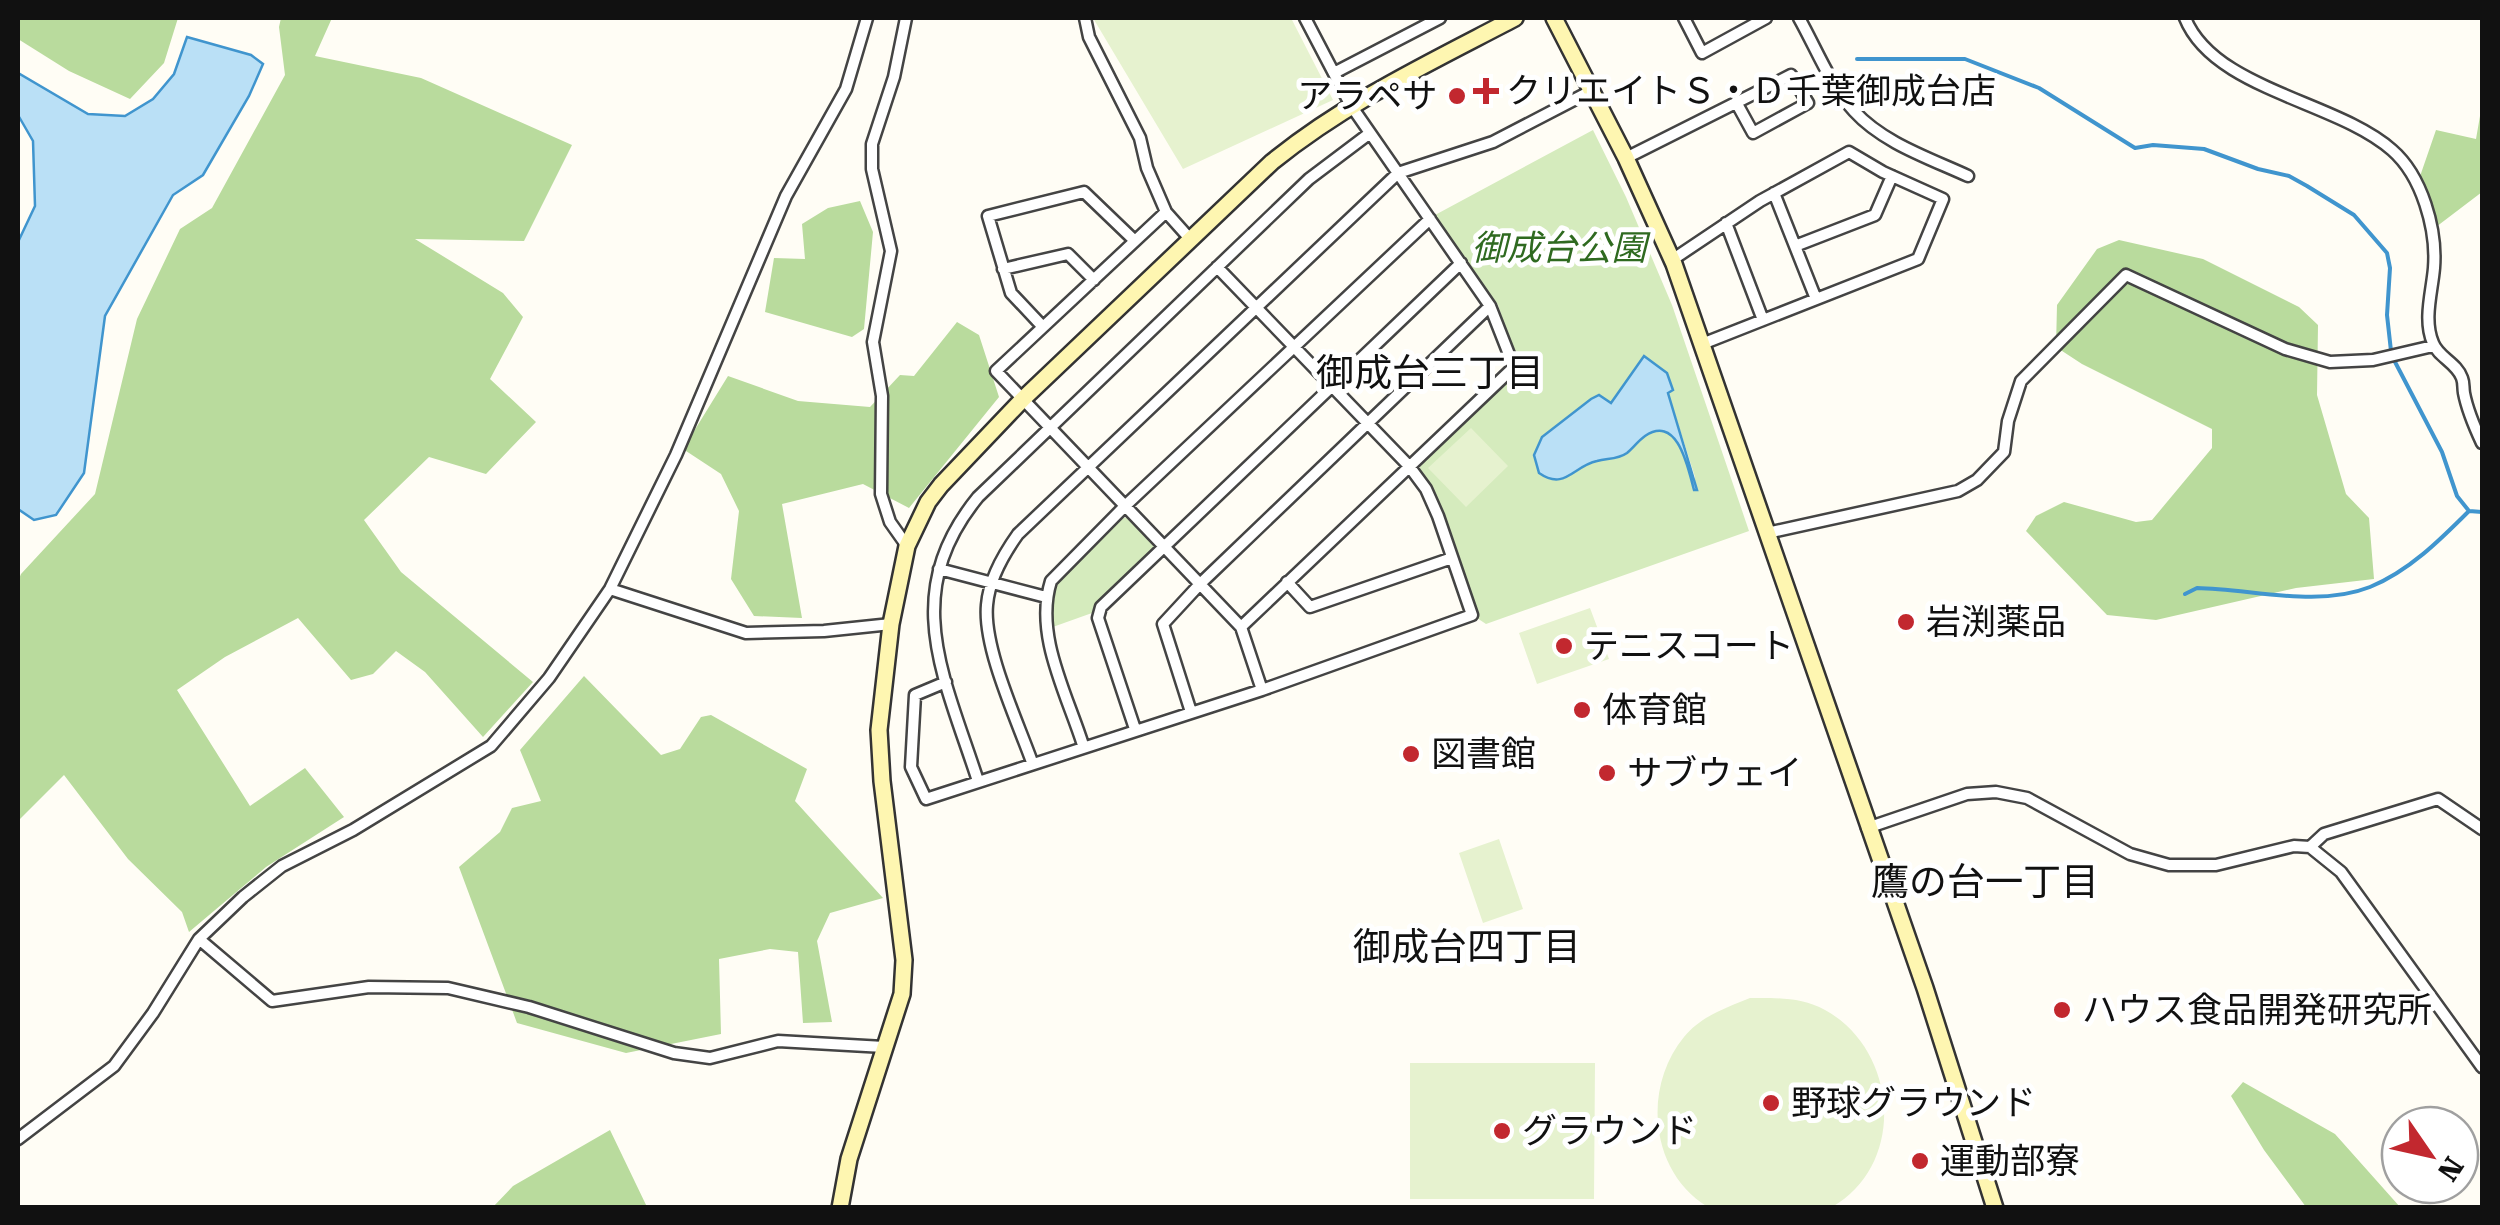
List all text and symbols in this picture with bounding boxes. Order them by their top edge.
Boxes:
place label: クリエイトＳ・Ｄ千葉御成台店 [1506,71,1996,112]
place label: アラペサ [1297,76,1437,117]
marker: クリエイトＳ・Ｄ千葉御成台店 [1475,80,1497,102]
marker: アラペサ [1446,85,1468,107]
park label: 御成台公園 [1471,228,1651,269]
district label: 御成台三丁目 [1316,351,1544,395]
place label: 岩渕薬品 [1926,602,2066,643]
marker: 岩渕薬品 [1895,611,1917,633]
place label: テニスコート [1584,626,1794,667]
marker: テニスコート [1553,635,1575,657]
place label: 体育館 [1602,690,1707,731]
marker: 体育館 [1571,699,1593,721]
place label: 図書館 [1431,734,1536,775]
marker: 図書館 [1400,743,1422,765]
place label: サブウェイ [1627,753,1802,794]
marker: サブウェイ [1596,762,1618,784]
district label: 鷹の台一丁目 [1871,860,2099,904]
district label: 御成台四丁目 [1353,925,1581,969]
place label: ハウス食品開発研究所 [2082,990,2432,1031]
marker: ハウス食品開発研究所 [2051,999,2073,1021]
place label: 野球グラウンド [1791,1083,2036,1124]
marker: 野球グラウンド [1760,1092,1782,1114]
north arrow [2380,1105,2480,1205]
place label: グラウンド [1522,1111,1697,1152]
marker: グラウンド [1491,1120,1513,1142]
place label: 運動部寮 [1940,1141,2080,1182]
marker: 運動部寮 [1909,1150,1931,1172]
text: N [2431,1151,2470,1187]

